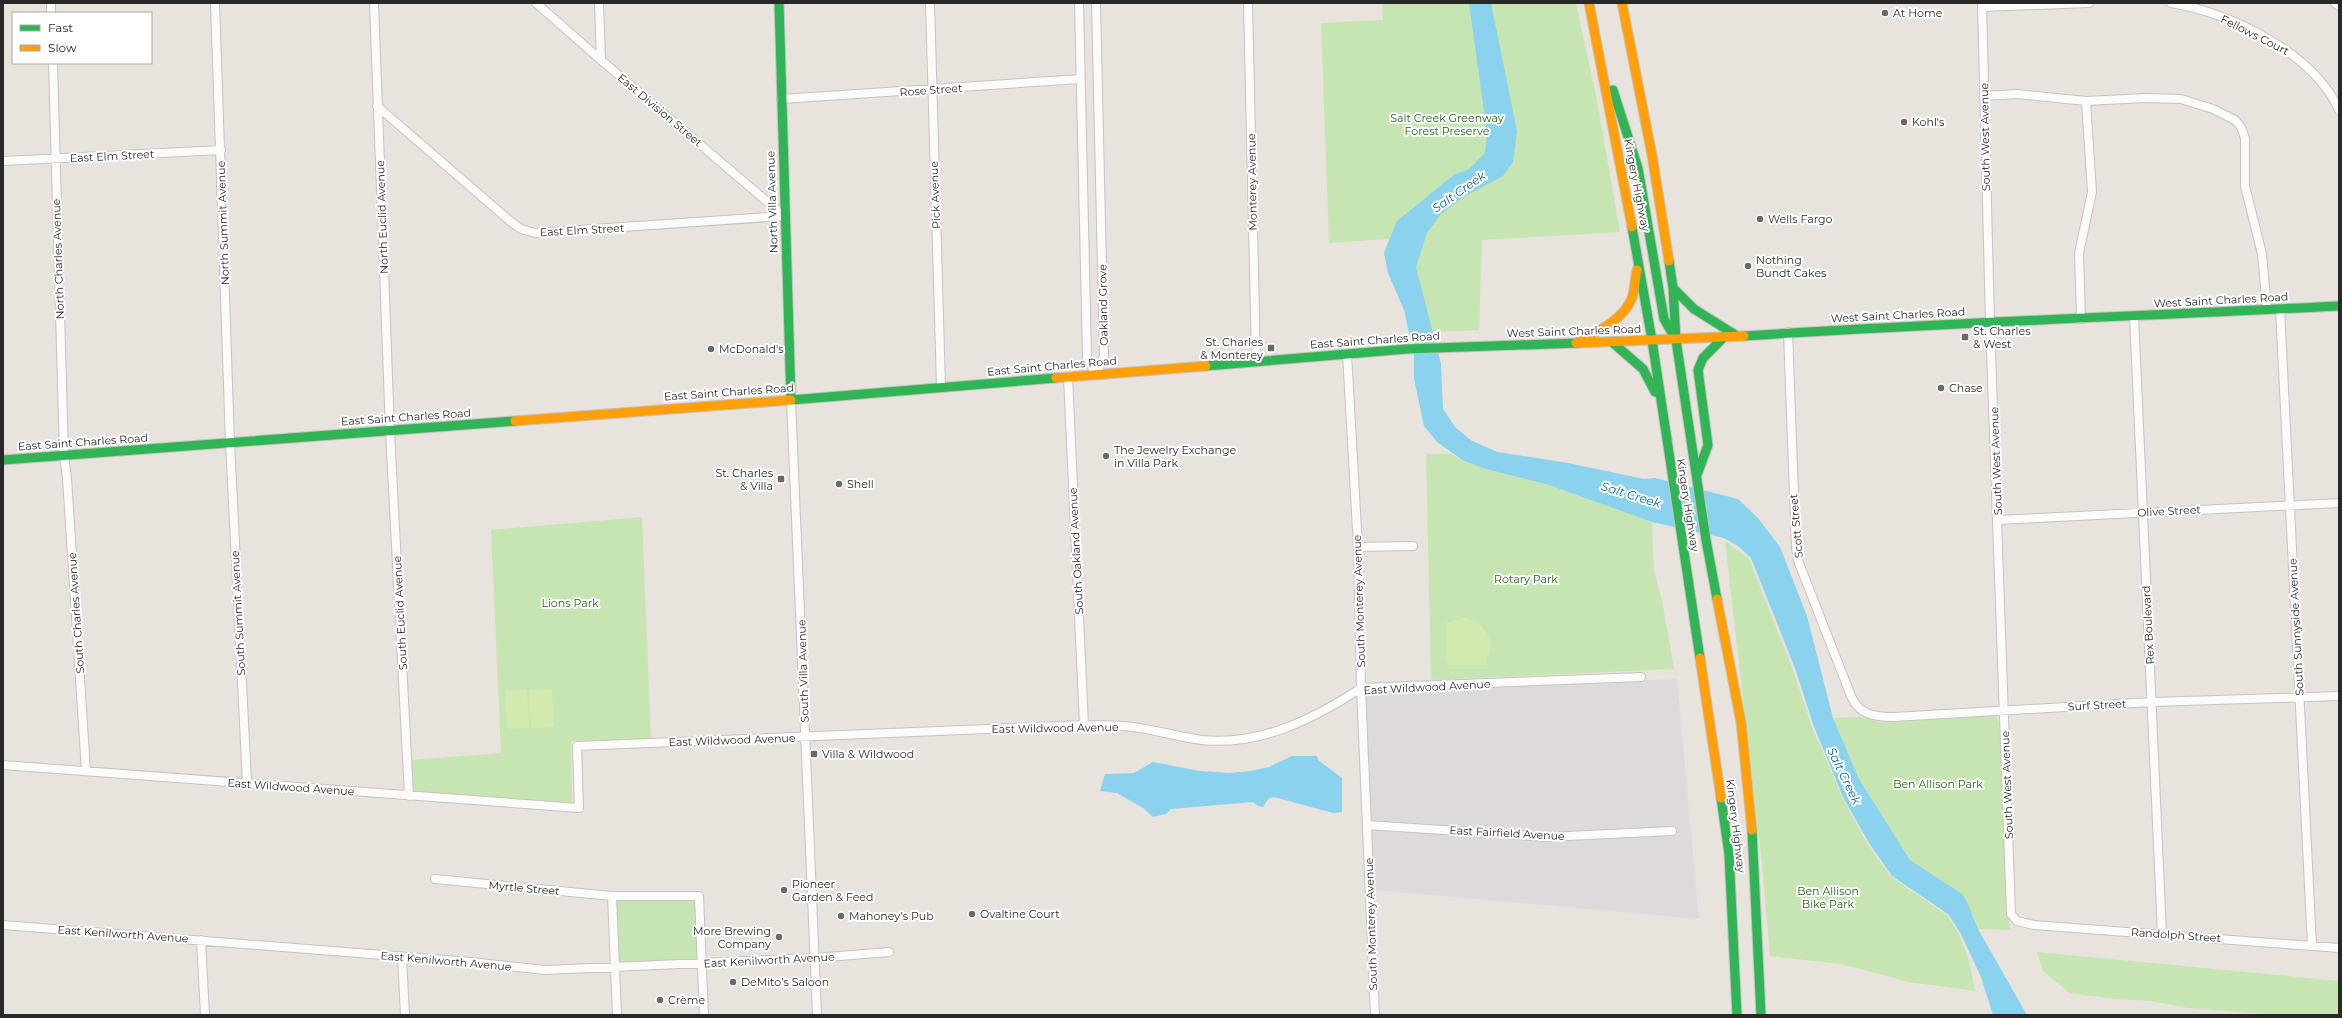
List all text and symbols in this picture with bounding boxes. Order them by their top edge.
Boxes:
place label: At Home [1893,6,1943,20]
marker: At Home [1880,8,1890,18]
legend [12,12,152,64]
street label: Fellows Court [2218,12,2292,58]
text: Fast [48,20,73,35]
text: Slow [48,40,77,55]
street label: East Division Street [615,70,706,150]
street label: Rose Street [899,81,963,99]
street label: South West Avenue [1977,82,1993,191]
park label: Salt Creek Greenway Forest Preserve [1390,111,1504,138]
place label: Kohl's [1912,115,1945,129]
marker: Kohl's [1899,117,1909,127]
street label: Monterey Avenue [1244,133,1260,231]
street label: Kingery Highway [1621,138,1653,233]
street label: East Elm Street [69,147,155,165]
street label: North Villa Avenue [763,150,781,253]
street label: North Summit Avenue [214,160,232,285]
street label: North Euclid Avenue [373,160,391,274]
street label: Pick Avenue [927,160,943,229]
water label: Salt Creek [1429,167,1489,215]
street label: North Charles Avenue [49,198,67,320]
place label: Wells Fargo [1768,212,1832,226]
marker: Wells Fargo [1755,214,1765,224]
street label: East Elm Street [539,221,625,239]
place label: Nothing Bundt Cakes [1756,253,1827,280]
marker: Nothing Bundt Cakes [1743,261,1753,271]
street label: Oakland Grove [1095,264,1111,346]
street label: West Saint Charles Road [2153,289,2289,311]
street label: West Saint Charles Road [1830,304,1966,326]
street label: West Saint Charles Road [1506,322,1642,340]
place label: St. Charles & West [1973,324,2031,351]
street label: East Saint Charles Road [1310,328,1440,352]
marker: St. Charles & West [1960,332,1970,342]
place label: St. Charles & Monterey [1200,335,1264,362]
place label: McDonald's [719,342,784,356]
marker: St. Charles & Monterey [1266,343,1276,353]
marker: McDonald's [706,344,716,354]
street label: East Saint Charles Road [987,353,1117,379]
street label: East Saint Charles Road [664,380,794,404]
place label: Chase [1949,381,1983,395]
marker: Chase [1936,383,1946,393]
street label: East Saint Charles Road [341,405,471,429]
street label: South West Avenue [1987,406,2005,515]
street label: East Saint Charles Road [18,430,148,454]
place label: The Jewelry Exchange in Villa Park [1114,443,1236,470]
marker: The Jewelry Exchange in Villa Park [1101,451,1111,461]
street label: Kingery Highway [1674,457,1702,553]
place label: St. Charles & Villa [715,466,774,493]
marker: St. Charles & Villa [776,474,786,484]
place label: Shell [847,477,874,491]
water label: Salt Creek [1599,478,1664,511]
marker: Shell [834,479,844,489]
street label: South Oakland Avenue [1066,487,1086,615]
street label: Scott Street [1786,493,1806,559]
street label: Olive Street [2137,502,2202,520]
street label: South Monterey Avenue [1350,534,1368,668]
street label: South Summit Avenue [228,550,248,676]
street label: South Charles Avenue [65,552,87,674]
street label: South Euclid Avenue [390,555,410,670]
street label: South Sunnyside Avenue [2285,558,2307,696]
park label: Rotary Park [1494,572,1558,586]
street label: Rex Boulevard [2139,585,2157,665]
park label: Lions Park [541,596,599,610]
street label: South Villa Avenue [794,619,812,723]
street label: East Wildwood Avenue [1363,677,1491,697]
street label: Surf Street [2067,696,2127,714]
street label: East Wildwood Avenue [991,720,1119,736]
street label: South West Avenue [1998,730,2016,839]
street label: East Wildwood Avenue [668,731,796,749]
water label: Salt Creek [1824,745,1865,808]
place label: Villa & Wildwood [822,747,914,761]
marker: Villa & Wildwood [809,749,819,759]
street label: East Wildwood Avenue [227,776,355,798]
park label: Ben Allison Park [1893,777,1983,791]
street label: Kingery Highway [1723,778,1749,874]
street label: East Fairfield Avenue [1449,823,1565,843]
street label: South Monterey Avenue [1362,857,1380,991]
place label: Pioneer Garden & Feed [792,877,873,904]
street label: Myrtle Street [488,878,561,898]
park label: Ben Allison Bike Park [1797,884,1859,911]
marker: Pioneer Garden & Feed [779,885,789,895]
place label: Ovaltine Court [980,907,1060,921]
place label: Mahoney’s Pub [849,909,934,923]
marker: Ovaltine Court [967,909,977,919]
marker: Mahoney’s Pub [836,911,846,921]
street label: East Kenilworth Avenue [57,922,189,946]
place label: More Brewing Company [693,924,771,951]
street label: Randolph Street [2131,925,2222,945]
marker: More Brewing Company [774,932,784,942]
street label: East Kenilworth Avenue [380,948,512,974]
street label: East Kenilworth Avenue [703,950,835,970]
place label: DeMito’s Saloon [741,975,829,989]
marker: DeMito’s Saloon [728,977,738,987]
place label: Crème [668,993,705,1007]
marker: Crème [655,995,665,1005]

